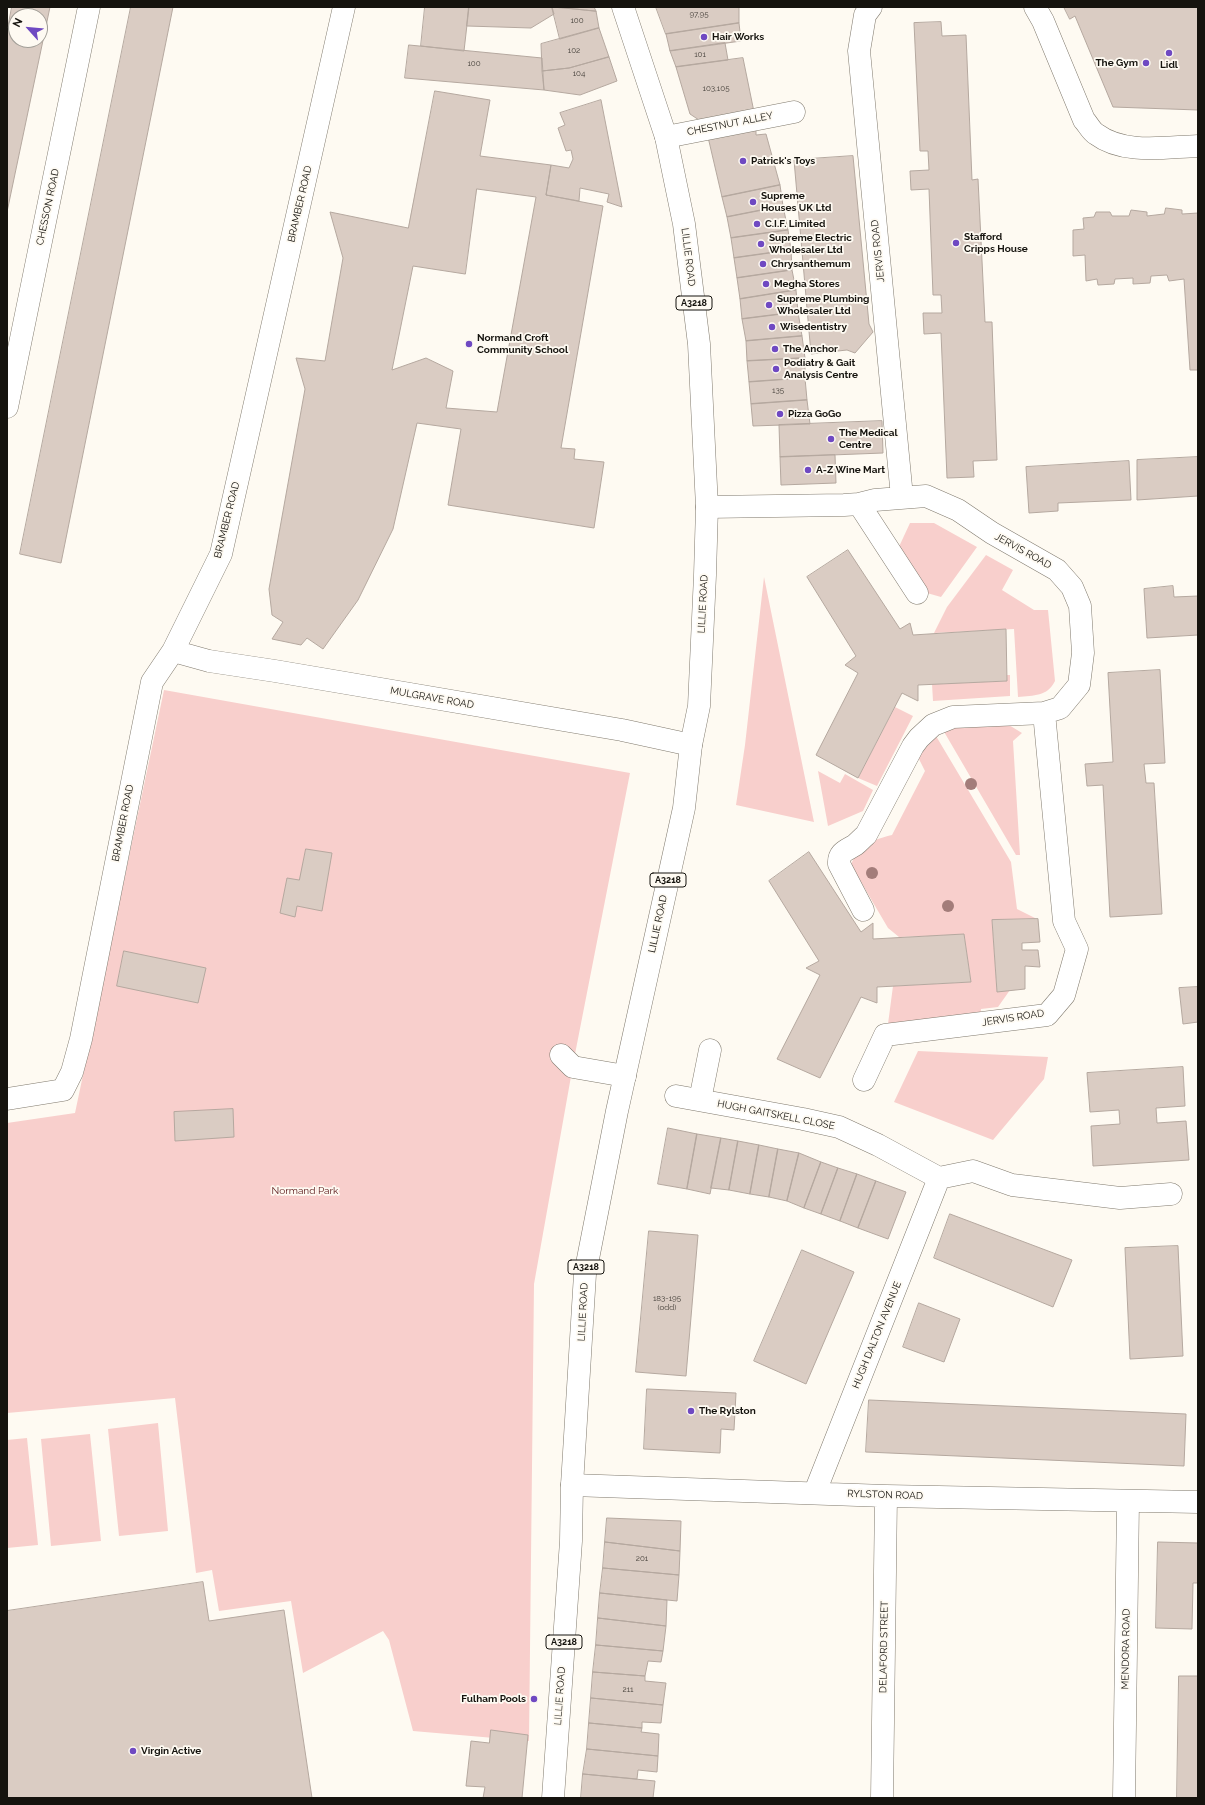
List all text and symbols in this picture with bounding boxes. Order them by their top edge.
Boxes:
north arrow [8,8,48,48]
house number: 97,95 [689,10,709,20]
text: N [10,16,25,29]
house number: 100 [570,16,584,26]
place label: Hair Works [712,31,764,43]
marker: Hair Works [699,32,709,42]
house number: 102 [568,46,580,56]
marker: Lidl [1164,48,1174,58]
house number: 101 [694,50,706,60]
place label: The Gym [1095,57,1138,69]
marker: The Gym [1141,58,1151,68]
house number: 100 [467,59,481,69]
place label: Lidl [1160,59,1178,71]
house number: 104 [573,69,585,79]
house number: 103,105 [702,84,730,94]
street label: CHESTNUT ALLEY [686,110,774,138]
place label: Patrick's Toys [751,155,815,167]
marker: Patrick's Toys [738,156,748,166]
street label: BRAMBER ROAD [285,165,315,243]
street label: CHESSON ROAD [34,168,62,246]
place label: Supreme Houses UK Ltd [761,190,831,214]
marker: Supreme Houses UK Ltd [748,197,758,207]
place label: C.I.F. Limited [765,218,825,230]
marker: C.I.F. Limited [752,219,762,229]
street label: JERVIS ROAD [869,219,887,283]
street label: LILLIE ROAD [678,227,698,287]
place label: Stafford Cripps House [964,231,1028,254]
place label: Supreme Electric Wholesaler Ltd [769,232,852,256]
marker: Stafford Cripps House [951,238,961,248]
marker: Supreme Electric Wholesaler Ltd [756,239,766,249]
place label: Chrysanthemum [771,258,851,270]
marker: Chrysanthemum [758,259,768,269]
place label: Megha Stores [774,278,840,290]
marker: Megha Stores [761,279,771,289]
place label: Supreme Plumbing Wholesaler Ltd [777,293,869,316]
road number: A3218 [676,296,712,310]
marker: Supreme Plumbing Wholesaler Ltd [764,300,774,310]
place label: Wisedentistry [780,321,847,333]
marker: Wisedentistry [767,322,777,332]
place label: Normand Croft Community School [477,332,568,356]
marker: Normand Croft Community School [464,339,474,349]
place label: The Anchor [783,343,838,355]
marker: The Anchor [770,344,780,354]
place label: Podiatry & Gait Analysis Centre [784,357,858,380]
marker: Podiatry & Gait Analysis Centre [771,364,781,374]
house number: 135 [772,386,784,396]
place label: Pizza GoGo [788,408,841,420]
marker: Pizza GoGo [775,409,785,419]
place label: The Medical Centre [839,427,898,450]
marker: The Medical Centre [826,434,836,444]
place label: A-Z Wine Mart [816,464,885,476]
marker: A-Z Wine Mart [803,465,813,475]
street label: BRAMBER ROAD [212,481,242,559]
street label: JERVIS ROAD [993,531,1053,571]
street label: LILLIE ROAD [695,574,711,634]
street label: MULGRAVE ROAD [389,685,475,711]
street label: BRAMBER ROAD [110,783,136,863]
road number: A3218 [650,873,686,887]
street label: LILLIE ROAD [646,894,670,954]
street label: JERVIS ROAD [981,1007,1045,1029]
street label: HUGH GAITSKELL CLOSE [716,1098,836,1132]
park label: Normand Park [272,1185,338,1197]
road number: A3218 [568,1260,604,1274]
street label: HUGH DALTON AVENUE [850,1280,904,1390]
street label: LILLIE ROAD [575,1282,591,1342]
house number: 183-195 (odd) [653,1294,681,1313]
place label: The Rylston [699,1405,756,1417]
marker: The Rylston [686,1406,696,1416]
street label: RYLSTON ROAD [847,1488,923,1502]
house number: 201 [636,1554,648,1564]
street label: DELAFORD STREET [877,1601,891,1693]
street label: MENDORA ROAD [1119,1609,1133,1689]
road number: A3218 [546,1635,582,1649]
street label: LILLIE ROAD [552,1666,568,1726]
house number: 211 [622,1685,634,1695]
place label: Fulham Pools [461,1693,526,1705]
marker: Fulham Pools [529,1694,539,1704]
place label: Virgin Active [141,1745,201,1757]
marker: Virgin Active [128,1746,138,1756]

